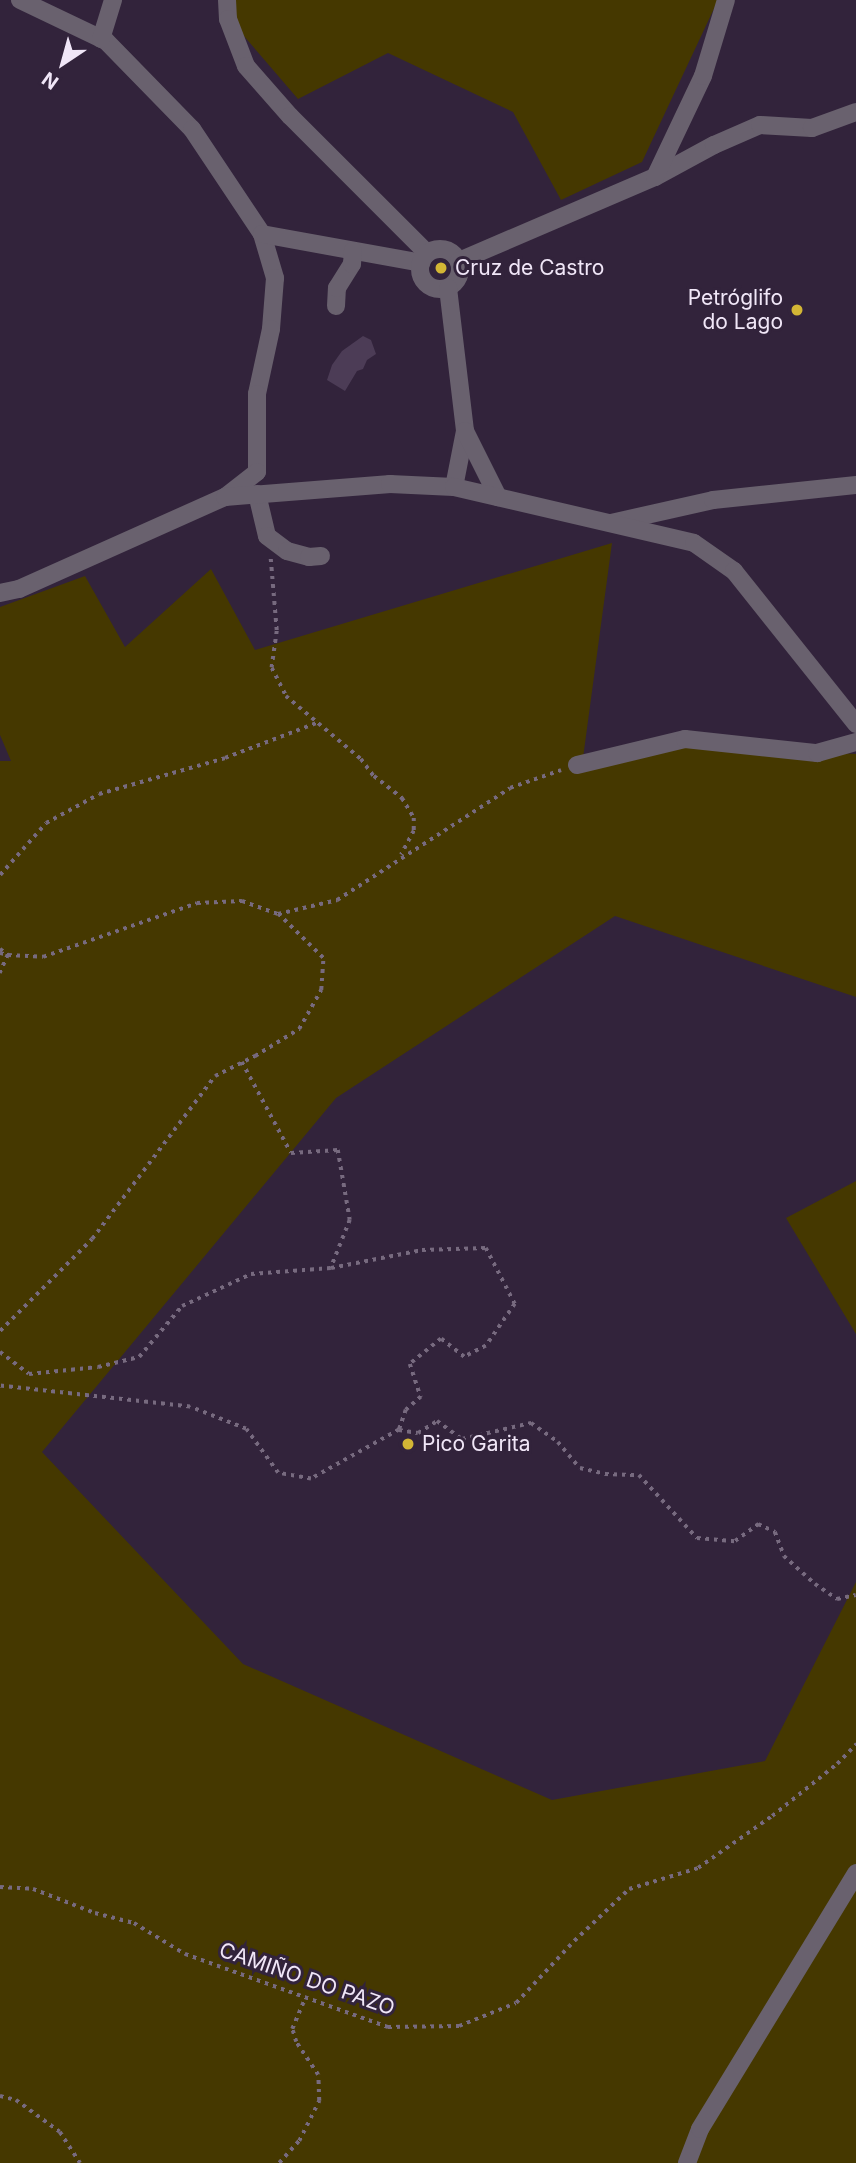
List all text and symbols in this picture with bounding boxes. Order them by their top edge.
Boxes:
north arrow [28,28,98,98]
text: N [38,67,63,94]
place label: Cruz de Castro [455,255,604,281]
marker: Cruz de Castro [433,260,449,276]
place label: Petróglifo do Lago [688,285,783,335]
marker: Petróglifo do Lago [789,302,805,318]
place label: Pico Garita [422,1431,531,1457]
marker: Pico Garita [400,1436,416,1452]
street label: CAMIÑO DO PAZO [216,1937,398,2021]

